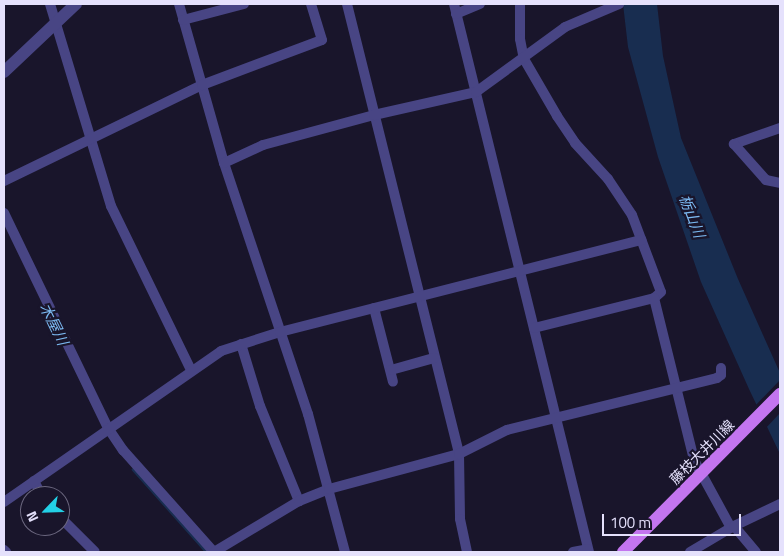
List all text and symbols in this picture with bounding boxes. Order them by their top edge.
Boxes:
water label: 栃山川 [676,192,708,240]
water label: 木屋川 [36,300,72,348]
street label: 藤枝大井川線 [666,416,738,488]
north arrow [20,486,70,536]
scale bar [604,504,743,536]
text: N [20,508,43,526]
text: 100 m [610,511,651,534]

